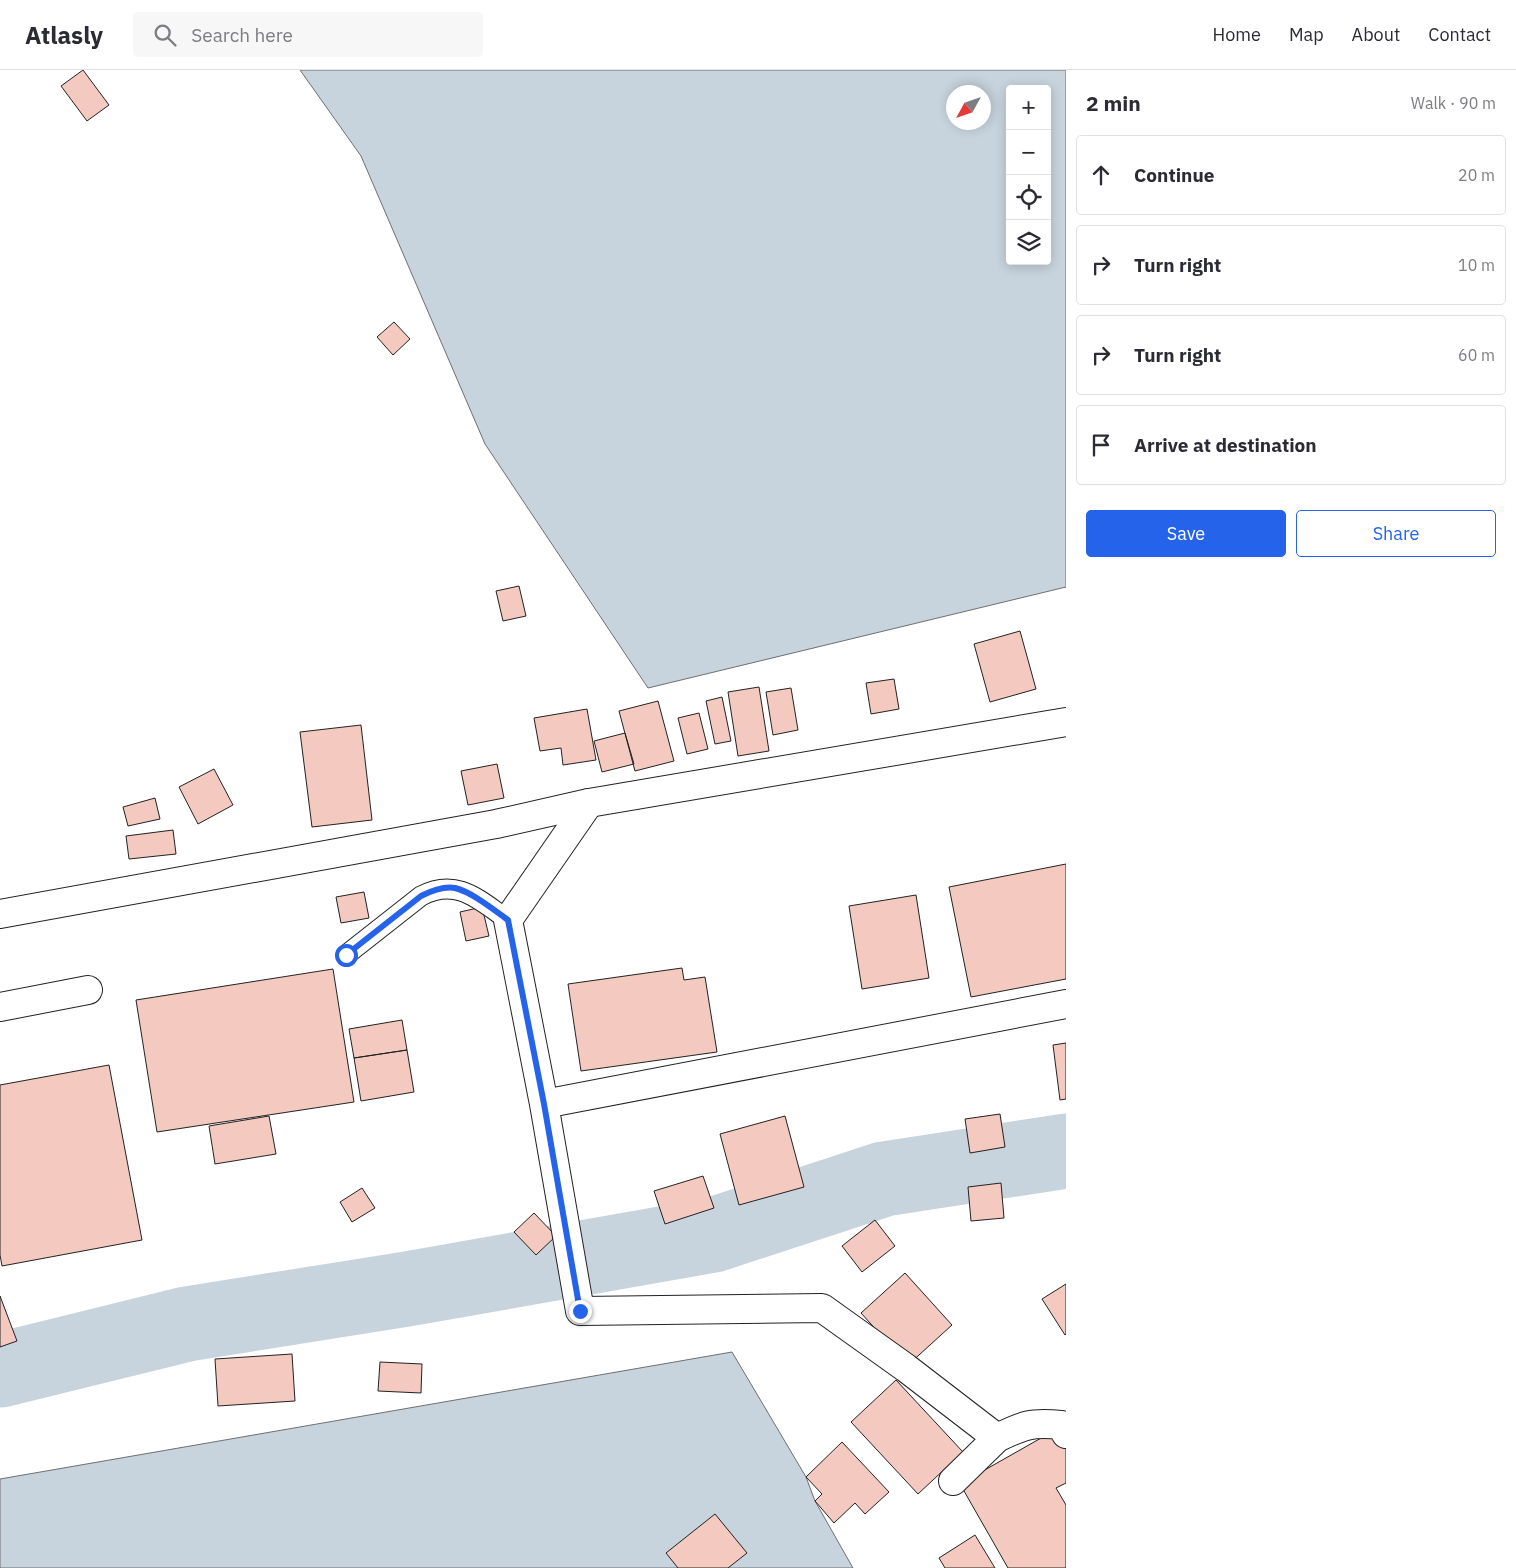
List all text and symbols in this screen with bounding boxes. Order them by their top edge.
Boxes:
search box [133,12,483,57]
text: Atlasly [25,19,103,51]
icon: search [151,21,179,49]
text: Search here [191,23,293,47]
text: Home [1213,23,1261,46]
text: Map [1289,23,1324,46]
text: About [1352,23,1400,46]
text: Contact [1428,23,1491,46]
north arrow [946,85,991,130]
map controls [1006,85,1051,265]
button: + [1006,85,1051,130]
text: 2 min [1086,89,1141,117]
text: Walk · 90 m [1411,93,1496,113]
button: − [1006,130,1051,175]
icon: ahead [1087,161,1115,189]
text: Continue [1134,163,1214,187]
text: 20 m [1458,165,1495,185]
button: locate [1006,175,1051,220]
button: layers [1006,220,1051,265]
icon: right [1087,251,1115,279]
text: Turn right [1134,253,1221,277]
text: 10 m [1458,255,1495,275]
icon: right [1087,341,1115,369]
text: Turn right [1134,343,1221,367]
text: 60 m [1458,345,1495,365]
icon: arrive [1087,431,1115,459]
text: Arrive at destination [1134,433,1317,457]
button: Save [1086,510,1286,557]
button: Share [1296,510,1496,557]
route start [335,944,358,967]
route end [569,1300,592,1323]

